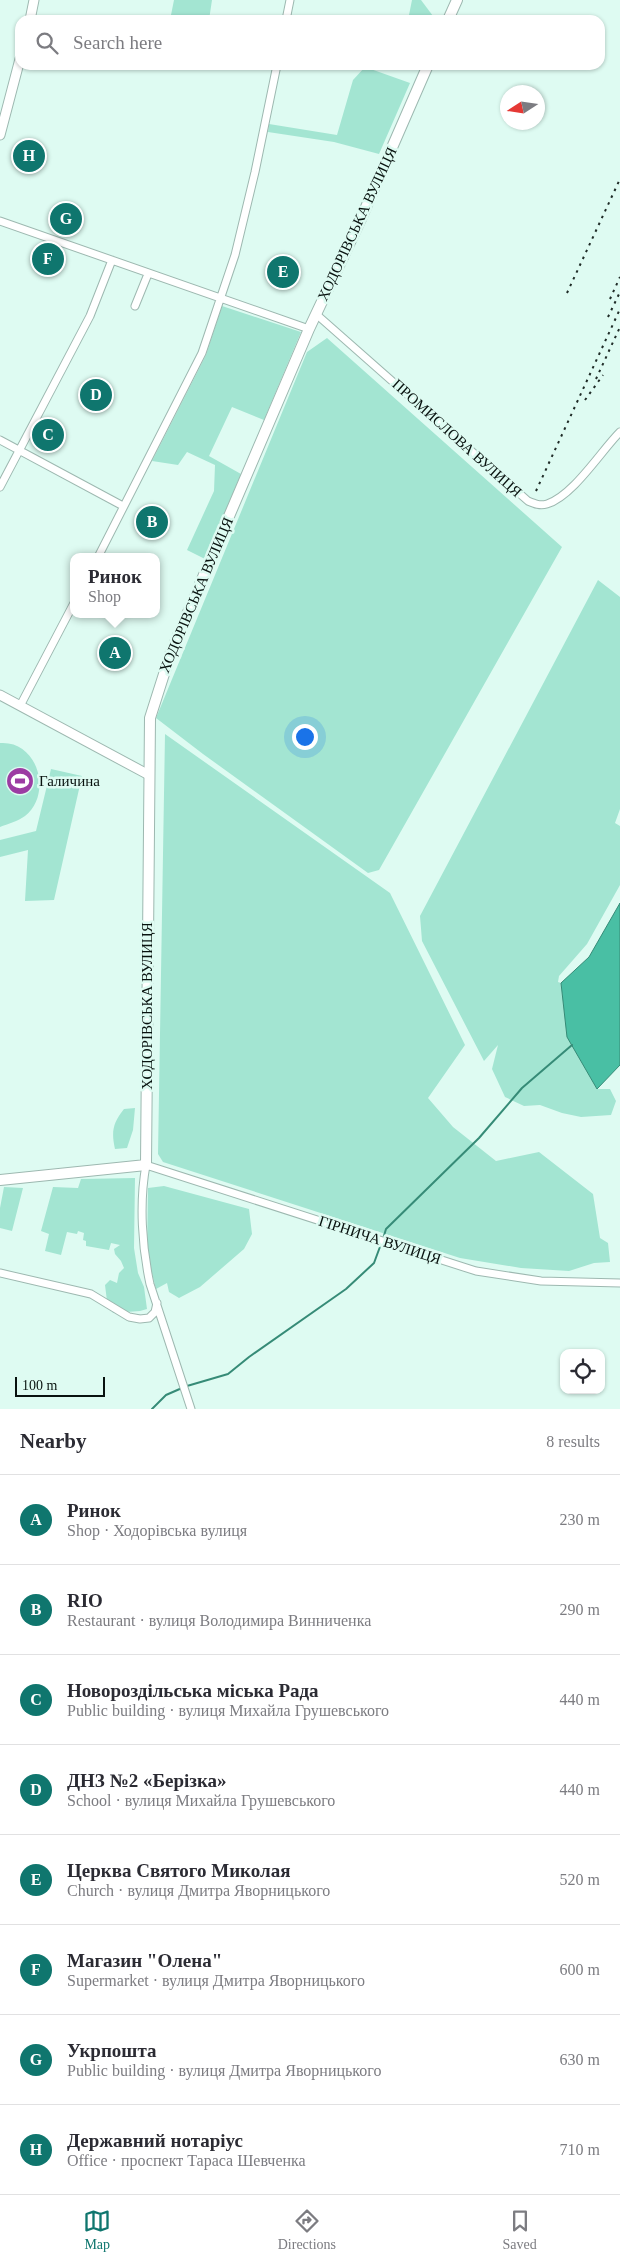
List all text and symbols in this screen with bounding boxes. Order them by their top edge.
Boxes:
search box [15,15,605,70]
icon: search [33,29,61,57]
text: Search here [73,32,162,53]
north arrow [500,85,545,130]
pin: H [13,137,45,175]
street label: ХОДОРІВСЬКА ВУЛИЦЯ [314,145,400,303]
pin: G [50,200,82,238]
pin: F [32,240,64,278]
pin: E [267,253,299,291]
pin: D [80,376,112,414]
street label: ПРОМИСЛОВА ВУЛИЦЯ [389,376,525,500]
pin: C [32,416,64,454]
pin: B [136,503,168,541]
street label: ХОДОРІВСЬКА ВУЛИЦЯ [156,515,236,675]
popup [70,553,160,618]
text: Ринок [88,566,142,587]
text: Shop [88,588,121,605]
pin: A [99,634,131,672]
your location [292,724,318,750]
sports icon: Галичина [5,766,35,796]
place label: Галичина [39,773,100,789]
street label: ХОДОРІВСЬКА ВУЛИЦЯ [139,922,155,1090]
street label: ГІРНИЧА ВУЛИЦЯ [317,1213,443,1267]
map controls [560,1349,605,1394]
button: locate [560,1349,605,1394]
scale bar [15,1374,105,1397]
text: 100 m [22,1378,57,1393]
text: Nearby [20,1429,87,1453]
text: 8 results [546,1433,600,1450]
text: Ринок [67,1500,121,1521]
text: A [30,1511,42,1528]
text: 230 m [560,1511,600,1528]
text: Shop · Ходорівська вулиця [67,1522,247,1539]
text: RIO [67,1590,103,1611]
text: B [31,1601,41,1618]
text: 290 m [560,1601,600,1618]
text: Restaurant · вулиця Володимира Винниченка [67,1612,371,1629]
text: Новороздільська міська Рада [67,1680,319,1701]
text: C [30,1691,42,1708]
text: 440 m [560,1691,600,1708]
text: Public building · вулиця Михайла Грушевського [67,1702,389,1719]
text: ДНЗ №2 «Берізка» [67,1770,227,1791]
text: D [30,1781,42,1798]
text: 440 m [560,1781,600,1798]
text: School · вулиця Михайла Грушевського [67,1792,335,1809]
text: Церква Святого Миколая [67,1860,291,1881]
text: E [31,1871,41,1888]
text: 520 m [560,1871,600,1888]
text: Church · вулиця Дмитра Яворницького [67,1882,330,1899]
text: Магазин "Олена" [67,1950,222,1971]
text: F [31,1961,41,1978]
text: 600 m [560,1961,600,1978]
text: Supermarket · вулиця Дмитра Яворницького [67,1972,365,1989]
text: Укрпошта [67,2040,156,2061]
text: G [30,2051,42,2068]
text: 630 m [560,2051,600,2068]
text: Public building · вулиця Дмитра Яворницького [67,2062,381,2079]
text: Державний нотаріус [67,2130,243,2151]
text: H [30,2141,42,2158]
text: 710 m [560,2141,600,2158]
text: Office · проспект Тараса Шевченка [67,2152,306,2169]
tab: Map [83,2207,111,2253]
tab: Directions [278,2207,336,2253]
tab: Saved [503,2207,537,2253]

